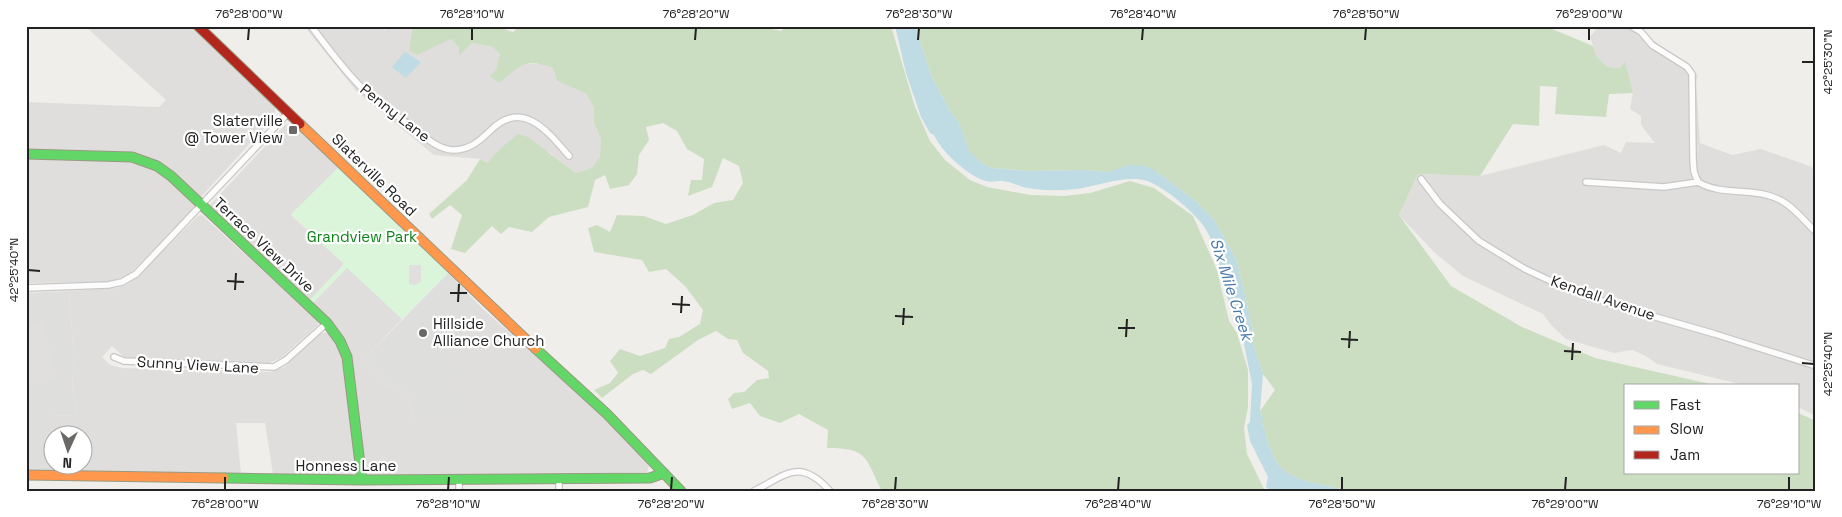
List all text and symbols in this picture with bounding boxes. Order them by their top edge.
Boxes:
text: 76°28'00"W [215,6,283,22]
text: 76°28'10"W [440,6,505,22]
text: 76°28'20"W [663,6,730,22]
text: 76°28'30"W [886,6,953,22]
text: 76°28'40"W [1110,6,1177,22]
text: 76°28'50"W [1333,6,1400,22]
text: 76°29'00"W [1555,6,1623,22]
text: 42°25'30"N [1820,30,1836,94]
street label: Penny Lane [356,79,434,146]
place label: Slaterville @ Tower View [184,111,283,147]
marker: Slaterville @ Tower View [287,124,299,136]
street label: Slaterville Road [328,129,421,220]
street label: Terrace View Drive [210,193,319,296]
park label: Grandview Park [307,227,417,246]
water label: Six Mile Creek [1205,235,1259,345]
text: 42°25'40"N [6,238,22,302]
street label: Kendall Avenue [1548,271,1658,324]
place label: Hillside Alliance Church [433,314,544,350]
marker: Hillside Alliance Church [417,327,429,339]
text: 42°25'40"N [1820,332,1836,396]
street label: Sunny View Lane [137,352,260,377]
legend [1624,384,1800,474]
text: Fast [1670,395,1701,414]
text: Slow [1670,419,1704,438]
north arrow [42,424,92,474]
text: Jam [1670,445,1700,464]
text: N [62,454,72,472]
street label: Honness Lane [296,456,397,475]
text: 76°28'00"W [191,496,259,512]
text: 76°28'10"W [416,496,481,512]
text: 76°28'20"W [638,496,705,512]
text: 76°28'30"W [862,496,929,512]
text: 76°28'40"W [1085,496,1152,512]
text: 76°28'50"W [1309,496,1376,512]
text: 76°29'00"W [1531,496,1599,512]
text: 76°29'10"W [1757,496,1822,512]

